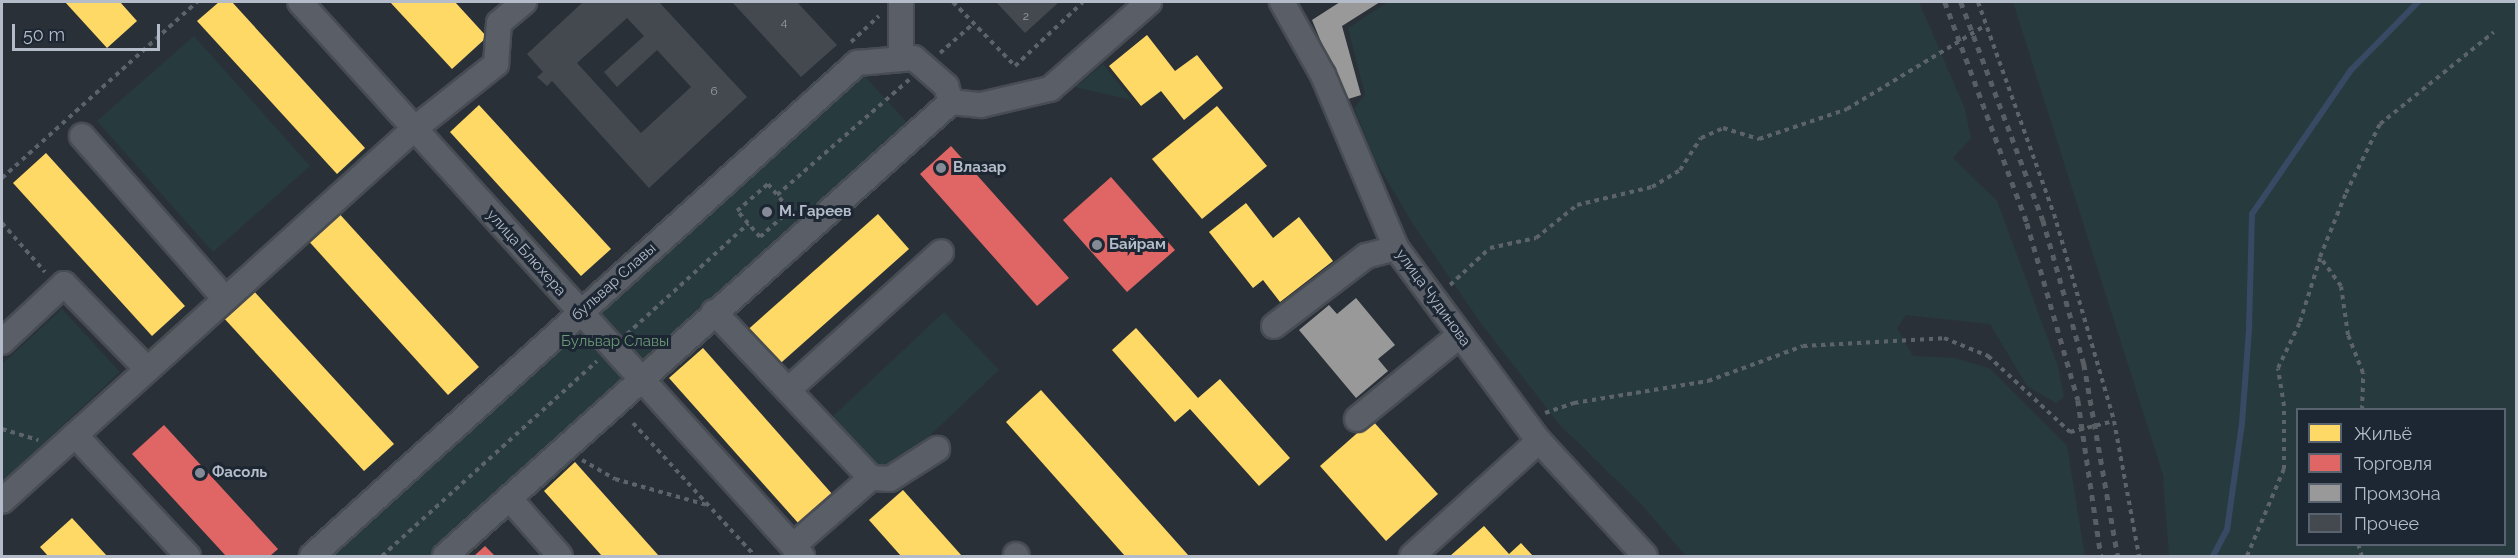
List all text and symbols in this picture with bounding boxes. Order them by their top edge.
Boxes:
house number: 2 [1023,10,1029,24]
scale bar [15,12,164,50]
house number: 4 [781,16,787,30]
text: 50 m [23,24,65,45]
house number: 6 [710,85,718,99]
place label: Влазар [953,159,1006,177]
marker: Влазар [934,161,948,175]
place label: М. Гареев [779,203,852,221]
marker: М. Гареев [760,205,774,219]
street label: улица Блюхера [482,206,570,300]
place label: Байрам [1109,236,1166,254]
marker: Байрам [1090,238,1104,252]
street label: бульвар Славы [568,239,660,325]
street label: улица Чудинова [1392,246,1474,350]
park label: Бульвар Славы [561,333,669,351]
legend [2296,408,2506,546]
text: Жильё [2354,423,2412,444]
text: Торговля [2354,453,2432,474]
place label: Фасоль [212,464,267,482]
marker: Фасоль [193,466,207,480]
text: Промзона [2354,483,2441,504]
text: Прочее [2354,513,2419,534]

